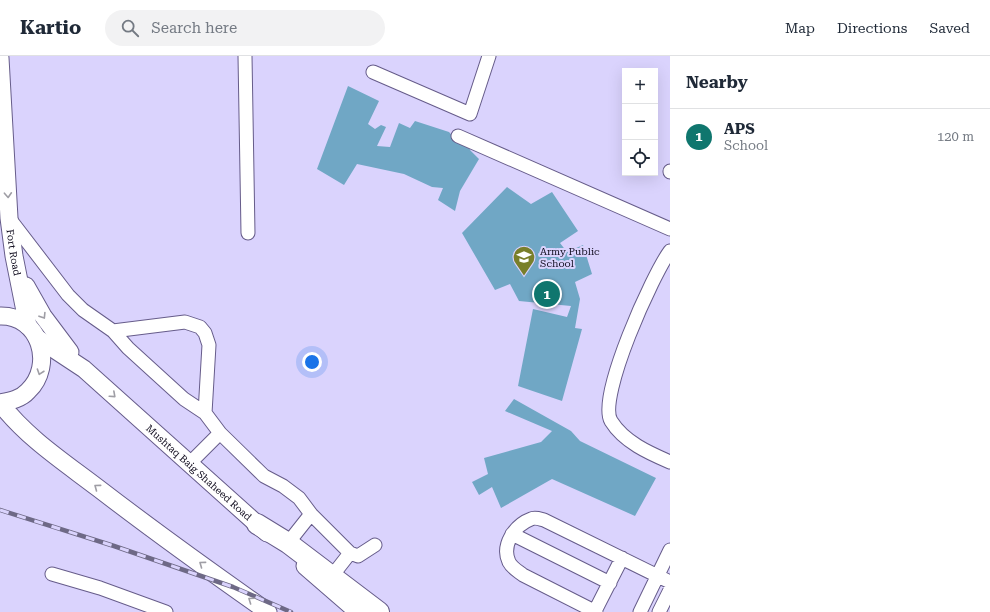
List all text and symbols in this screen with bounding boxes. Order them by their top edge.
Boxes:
search box [105,10,385,46]
text: Kartio [20,16,81,39]
icon: search [119,17,141,39]
text: Search here [151,19,237,37]
text: Map [785,20,815,36]
text: Directions [837,20,907,36]
text: Saved [929,20,970,36]
map controls [622,68,658,176]
button: + [622,68,658,104]
text: Nearby [686,72,748,92]
button: − [622,104,658,140]
text: APS [724,120,755,138]
text: 1 [695,129,703,144]
text: 120 m [937,129,974,144]
text: School [724,138,768,153]
button: locate [622,140,658,176]
one-way arrow [3,192,12,198]
street label: Fort Road [5,229,23,277]
school or university icon: Army Public School [511,244,537,277]
place label: Army Public School [540,246,600,269]
pin: 1 [534,279,560,309]
one-way arrow [38,312,46,319]
your location [302,352,322,372]
one-way arrow [36,369,44,376]
one-way arrow [108,390,116,398]
street label: Mushtaq Baig Shaheed Road [144,423,254,523]
one-way arrow [95,485,102,492]
one-way arrow [199,562,206,569]
one-way arrow [248,598,255,605]

